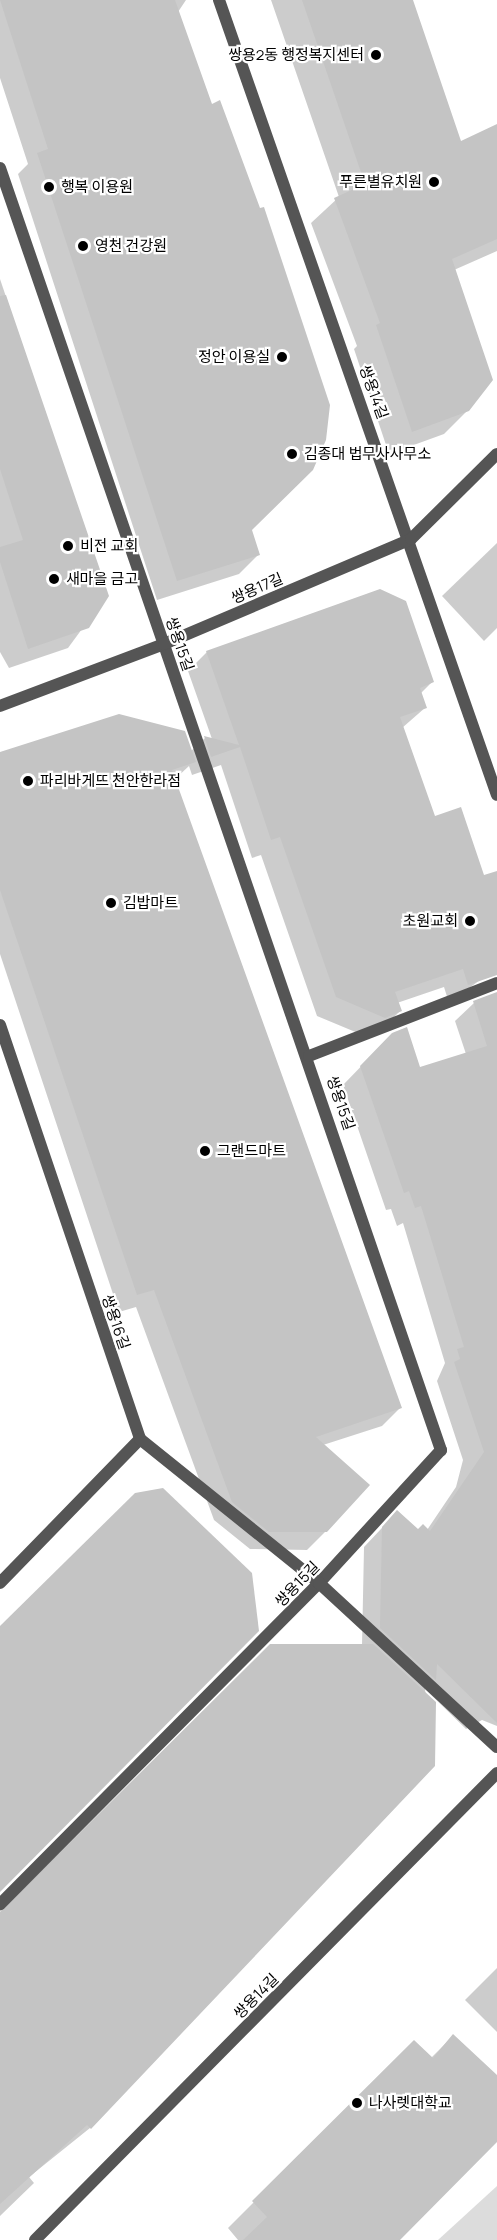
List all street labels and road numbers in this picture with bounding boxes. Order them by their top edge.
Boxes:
street label: 쌍용14길 [356,363,392,421]
street label: 쌍용17길 [228,569,286,607]
street label: 쌍용15길 [162,615,198,673]
street label: 쌍용15길 [323,1074,359,1132]
street label: 쌍용16길 [98,1292,134,1352]
street label: 쌍용15길 [271,1558,323,1610]
street label: 쌍용14길 [230,1970,282,2022]

